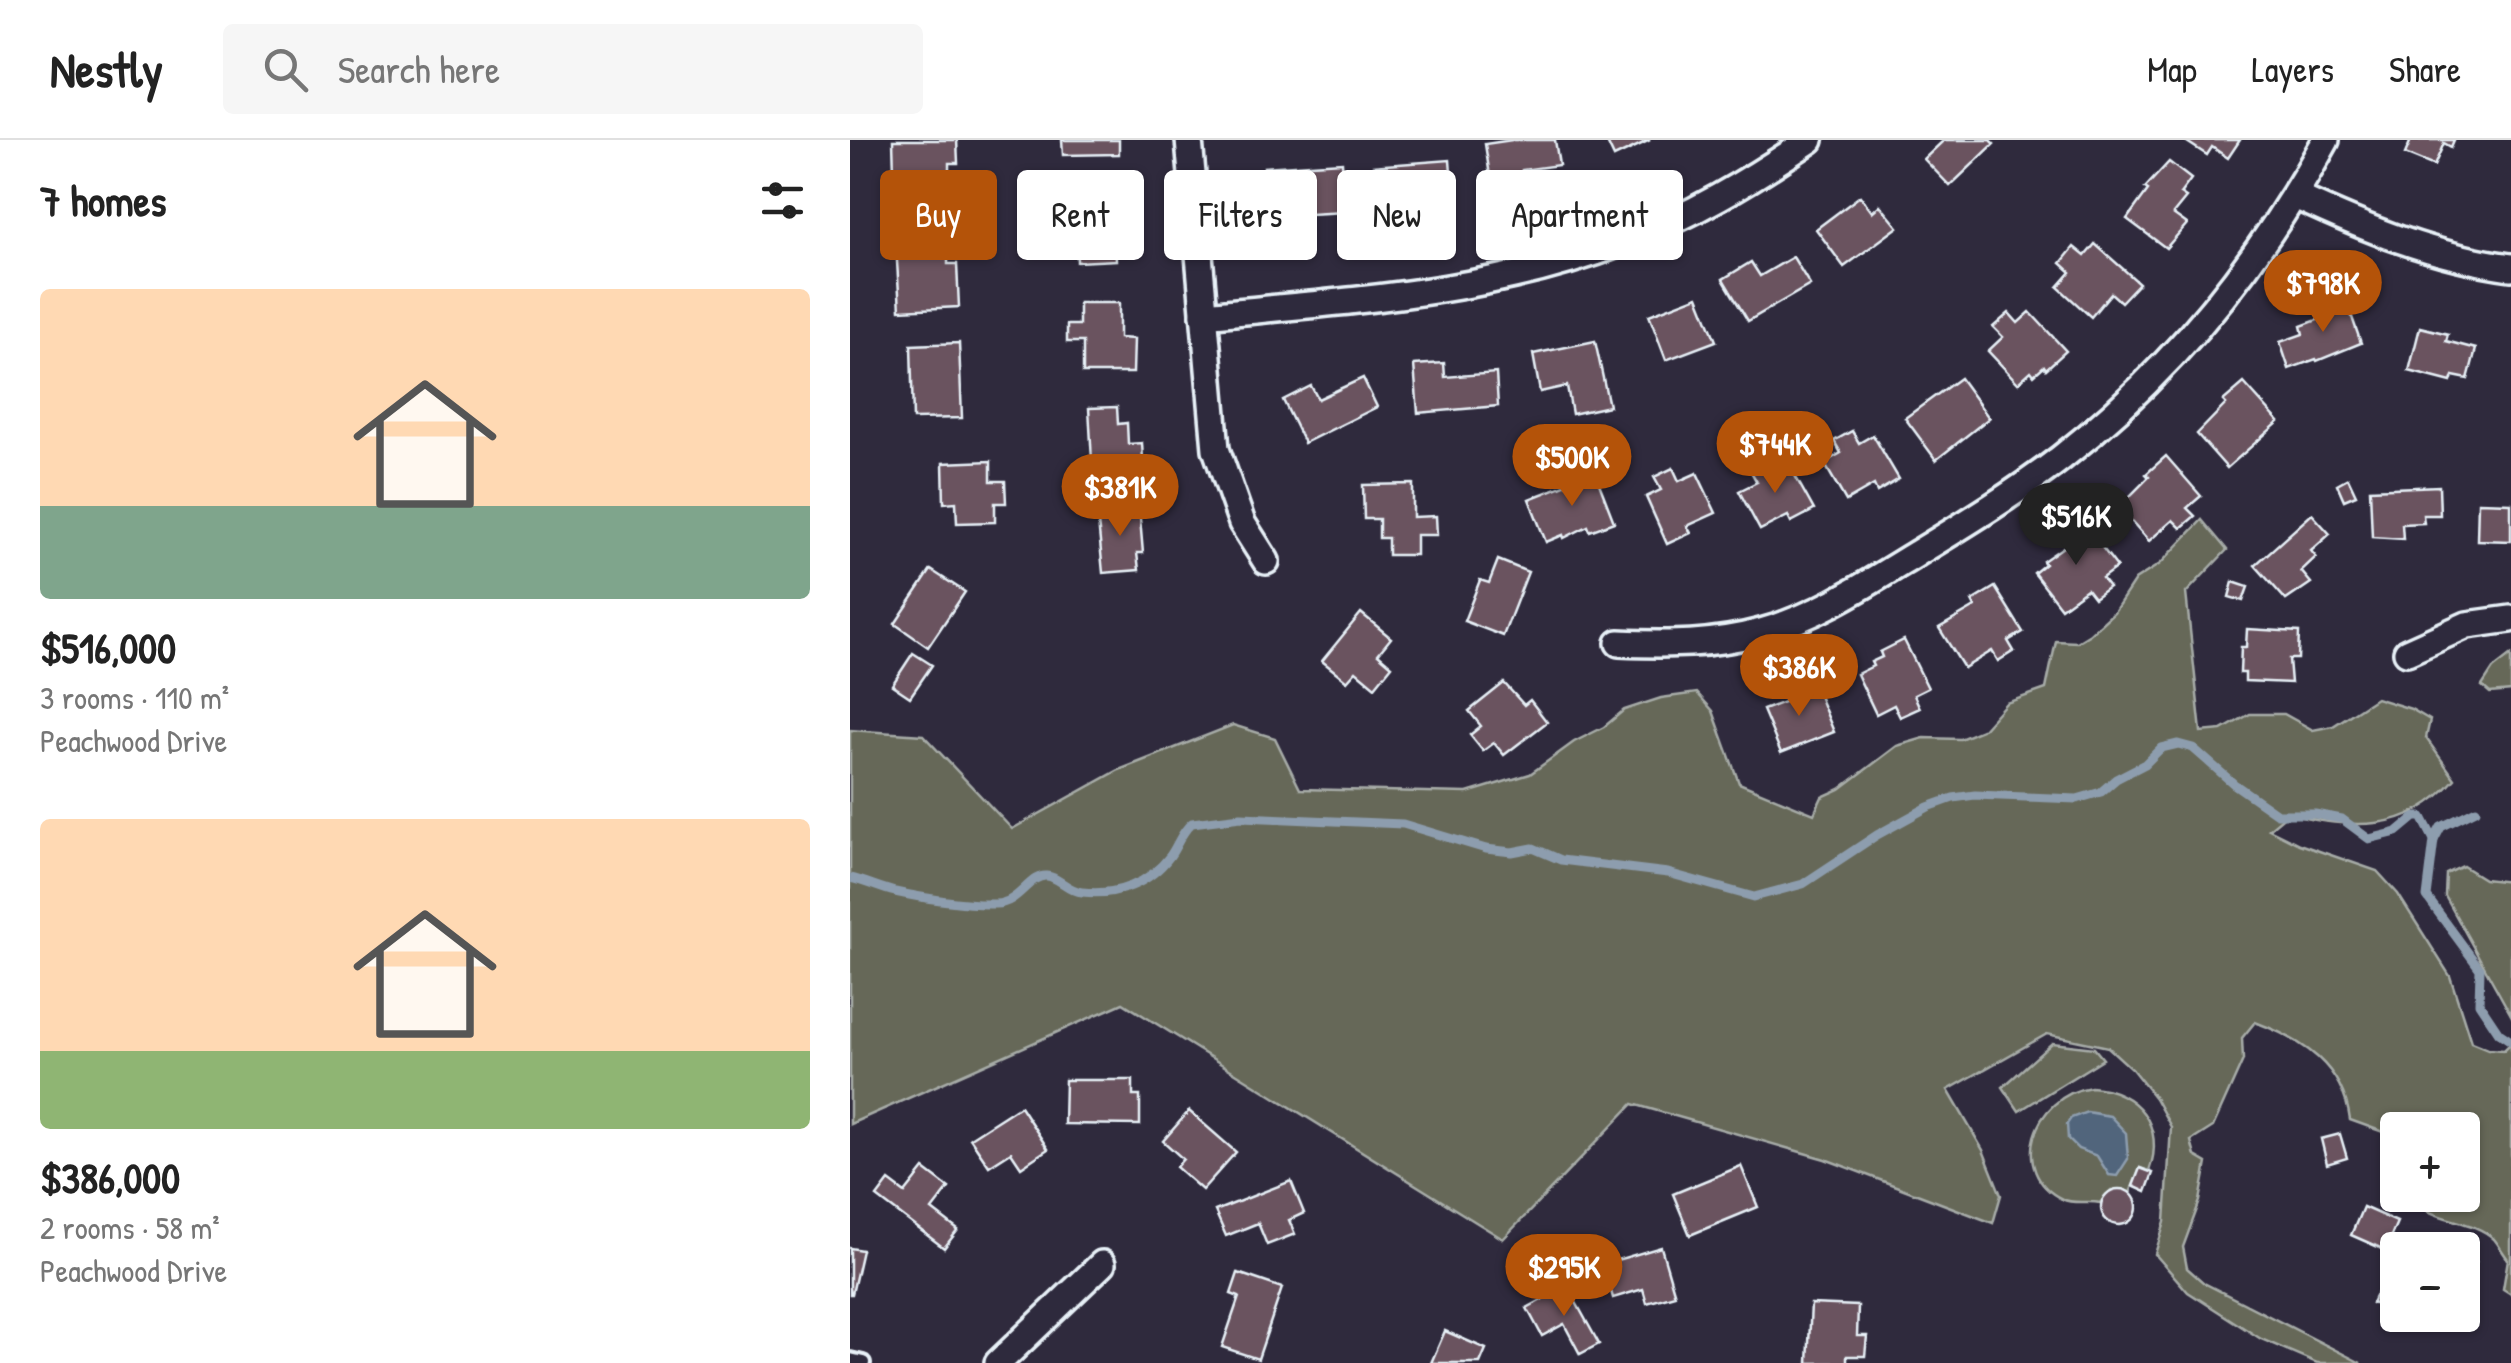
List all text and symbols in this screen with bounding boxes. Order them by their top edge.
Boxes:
search box [223,24,923,114]
text: Nestly [50,37,163,102]
icon: search [258,42,313,97]
text: Search here [338,43,500,95]
text: Map [2147,46,2197,93]
text: Layers [2252,46,2334,93]
text: Share [2389,46,2461,93]
chip: Buy [880,170,997,260]
chip: Rent [1017,170,1144,260]
chip: Filters [1164,170,1317,260]
chip: New [1337,170,1456,260]
chip: Apartment [1476,170,1683,260]
text: 7 homes [40,172,166,229]
icon: filters [755,173,810,228]
pin: $798K [2253,250,2393,335]
text: $798K [2286,261,2360,304]
icon: home [335,354,515,534]
pin: $744K [1705,411,1845,496]
text: $744K [1739,422,1811,465]
pin: $500K [1502,424,1642,509]
text: $500K [1534,435,1610,478]
pin: $381K [1050,454,1190,539]
text: $381K [1084,465,1156,508]
pin: $516K [2006,483,2146,568]
text: $516K [2041,494,2111,537]
text: $516,000 [40,619,176,676]
pin: $386K [1729,634,1869,719]
text: $386K [1762,645,1836,688]
text: 3 rooms · 110 m² [40,676,229,719]
text: Peachwood Drive [40,719,227,762]
icon: home [335,884,515,1064]
map controls [2380,1112,2480,1332]
button: + [2380,1112,2480,1212]
text: $386,000 [40,1149,180,1206]
text: 2 rooms · 58 m² [40,1206,220,1249]
button: − [2380,1232,2480,1332]
pin: $295K [1494,1234,1634,1319]
text: $295K [1527,1245,1601,1288]
text: Peachwood Drive [40,1249,227,1292]

